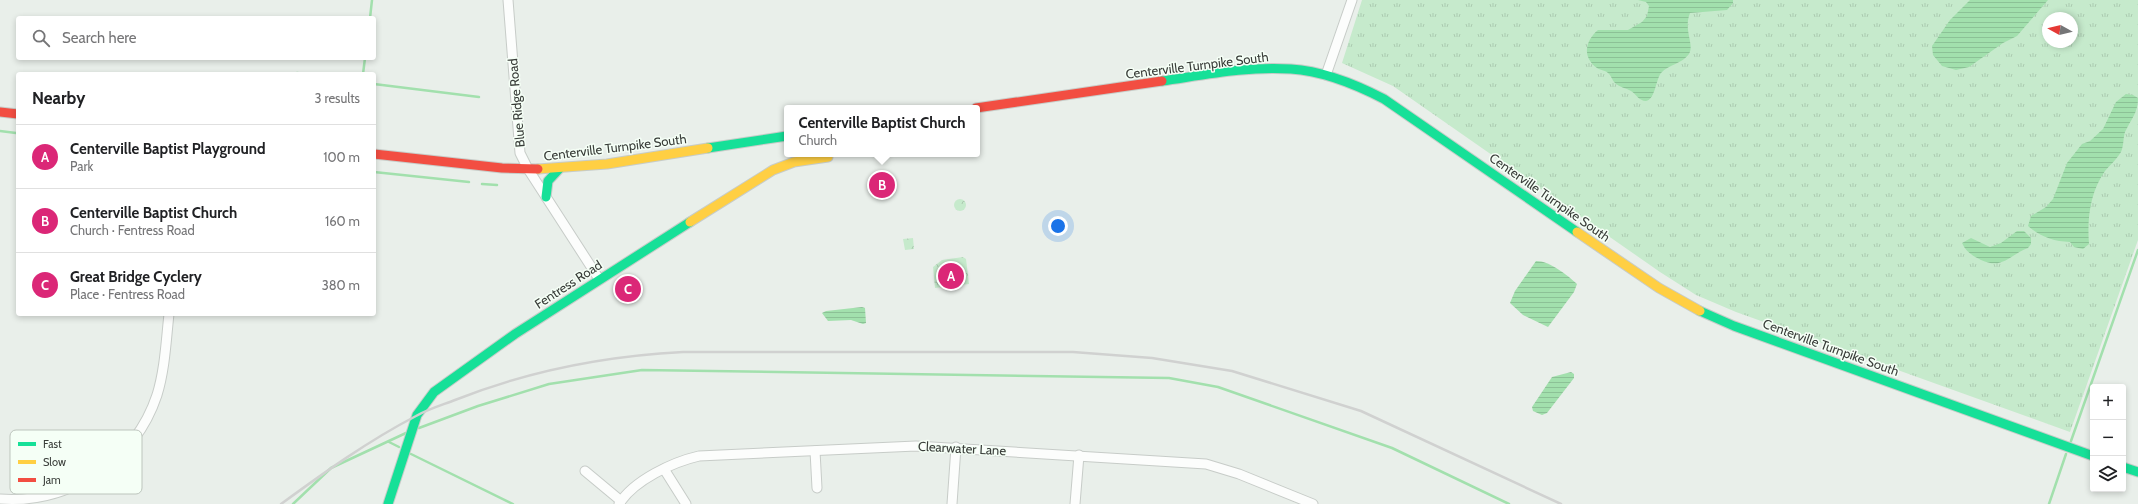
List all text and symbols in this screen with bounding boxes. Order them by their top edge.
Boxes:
north arrow [2042,12,2078,48]
search box [16,16,376,60]
icon: search [30,27,52,49]
text: Search here [62,29,137,47]
street label: Centerville Turnpike South [1125,48,1269,82]
street label: Blue Ridge Road [504,58,528,148]
text: Nearby [32,88,85,108]
text: 3 results [314,90,360,106]
popup [784,105,980,157]
text: Centerville Baptist Church [798,114,966,132]
street label: Centerville Turnpike South [543,130,687,164]
text: Church [798,132,837,148]
text: Centerville Baptist Playground [70,140,266,158]
text: A [41,149,49,165]
text: 100 m [323,149,360,165]
street label: Centerville Turnpike South [1487,149,1613,245]
text: Park [70,158,93,174]
pin: B [869,170,895,200]
text: Centerville Baptist Church [70,204,237,222]
text: B [41,213,49,229]
text: 160 m [325,213,360,229]
your location [1048,216,1068,236]
text: Church · Fentress Road [70,222,195,238]
street label: Fentress Road [531,256,605,312]
pin: A [938,261,964,291]
text: Great Bridge Cyclery [70,268,202,286]
pin: C [615,274,641,304]
text: C [41,277,49,293]
text: 380 m [322,277,360,293]
text: Place · Fentress Road [70,286,185,302]
street label: Centerville Turnpike South [1761,315,1901,379]
map controls [2090,384,2126,492]
button: + [2090,384,2126,420]
button: − [2090,420,2126,456]
legend [10,430,142,494]
text: Fast [43,437,62,451]
street label: Clearwater Lane [918,438,1007,458]
text: Slow [43,455,66,469]
button: layers [2090,456,2126,492]
text: Jam [42,473,61,487]

